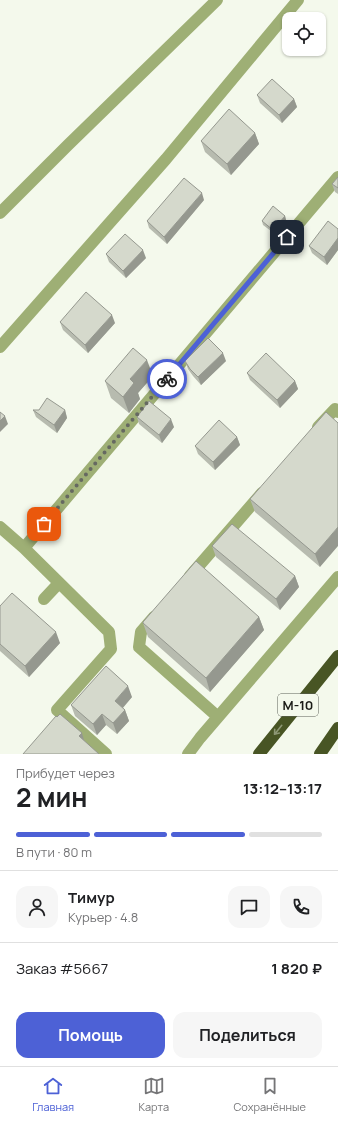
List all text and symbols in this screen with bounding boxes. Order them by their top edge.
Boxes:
map controls [282,12,326,56]
button: locate [282,12,326,56]
pin [270,220,304,254]
icon: home [276,226,298,248]
courier [147,359,187,399]
icon: bike [156,368,178,390]
pin [27,507,61,541]
icon: bag [33,513,55,535]
road number: М-10 [278,694,318,716]
one-way arrow [274,725,283,735]
text: Прибудет через [16,764,115,782]
text: 13:12–13:17 [243,778,322,799]
text: 2 мин [16,779,88,815]
text: В пути · 80 m [16,843,92,861]
button: person [16,886,58,928]
button: chat [228,886,270,928]
button: phone [280,886,322,928]
text: Тимур [68,887,115,908]
text: Курьер · 4.8 [68,908,138,926]
text: Заказ #5667 [16,958,108,979]
text: 1 820 ₽ [271,958,322,979]
button: Помощь [16,1012,165,1058]
button: Поделиться [173,1012,322,1058]
tab: Главная [32,1075,74,1114]
tab: Карта [138,1075,169,1114]
tab: Сохранённые [233,1075,306,1114]

